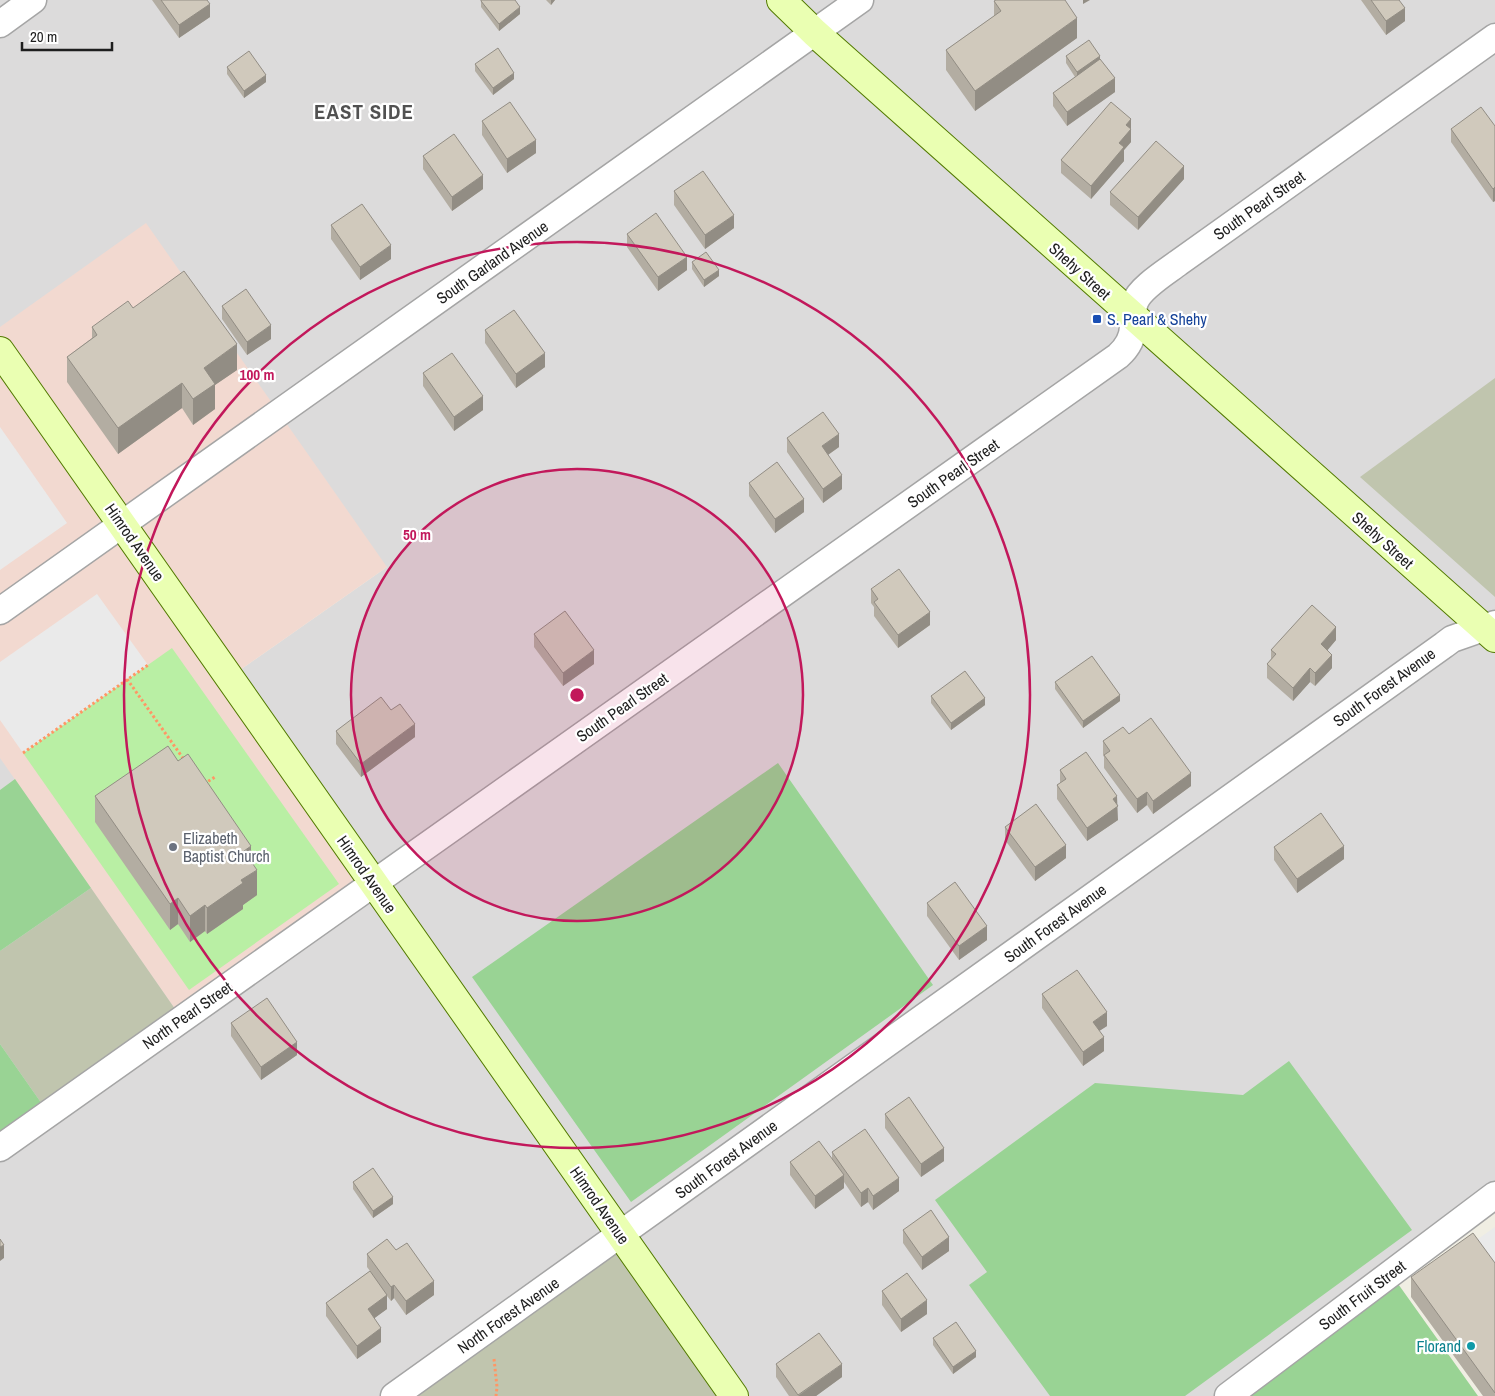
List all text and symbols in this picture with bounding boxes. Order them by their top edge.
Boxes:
scale bar [22,20,112,52]
text: 20 m [30,26,57,47]
district label: EAST SIDE [314,97,414,126]
street label: South Pearl Street [1209,165,1310,245]
street label: South Garland Avenue [432,215,552,309]
street label: Shehy Street [1044,237,1116,305]
place label: S. Pearl & Shehy [1107,308,1207,330]
marker: S. Pearl & Shehy [1091,313,1103,325]
text: 100 m [240,364,274,385]
street label: South Pearl Street [903,433,1004,513]
street label: Himrod Avenue [100,499,170,585]
street label: Shehy Street [1347,506,1419,574]
text: 50 m [403,524,431,545]
street label: South Forest Avenue [1328,642,1440,732]
street label: South Pearl Street [572,667,673,747]
centre of rings [568,686,586,704]
place label: Elizabeth Baptist Church [183,827,270,867]
street label: Himrod Avenue [332,831,402,917]
marker: Elizabeth Baptist Church [167,841,179,853]
street label: South Forest Avenue [999,878,1111,968]
street label: North Pearl Street [138,976,237,1054]
street label: South Forest Avenue [670,1114,782,1204]
street label: Himrod Avenue [565,1162,635,1248]
street label: South Fruit Street [1314,1255,1410,1335]
street label: North Forest Avenue [453,1272,563,1358]
place label: Florand [1417,1335,1461,1357]
marker: Florand [1465,1340,1477,1352]

